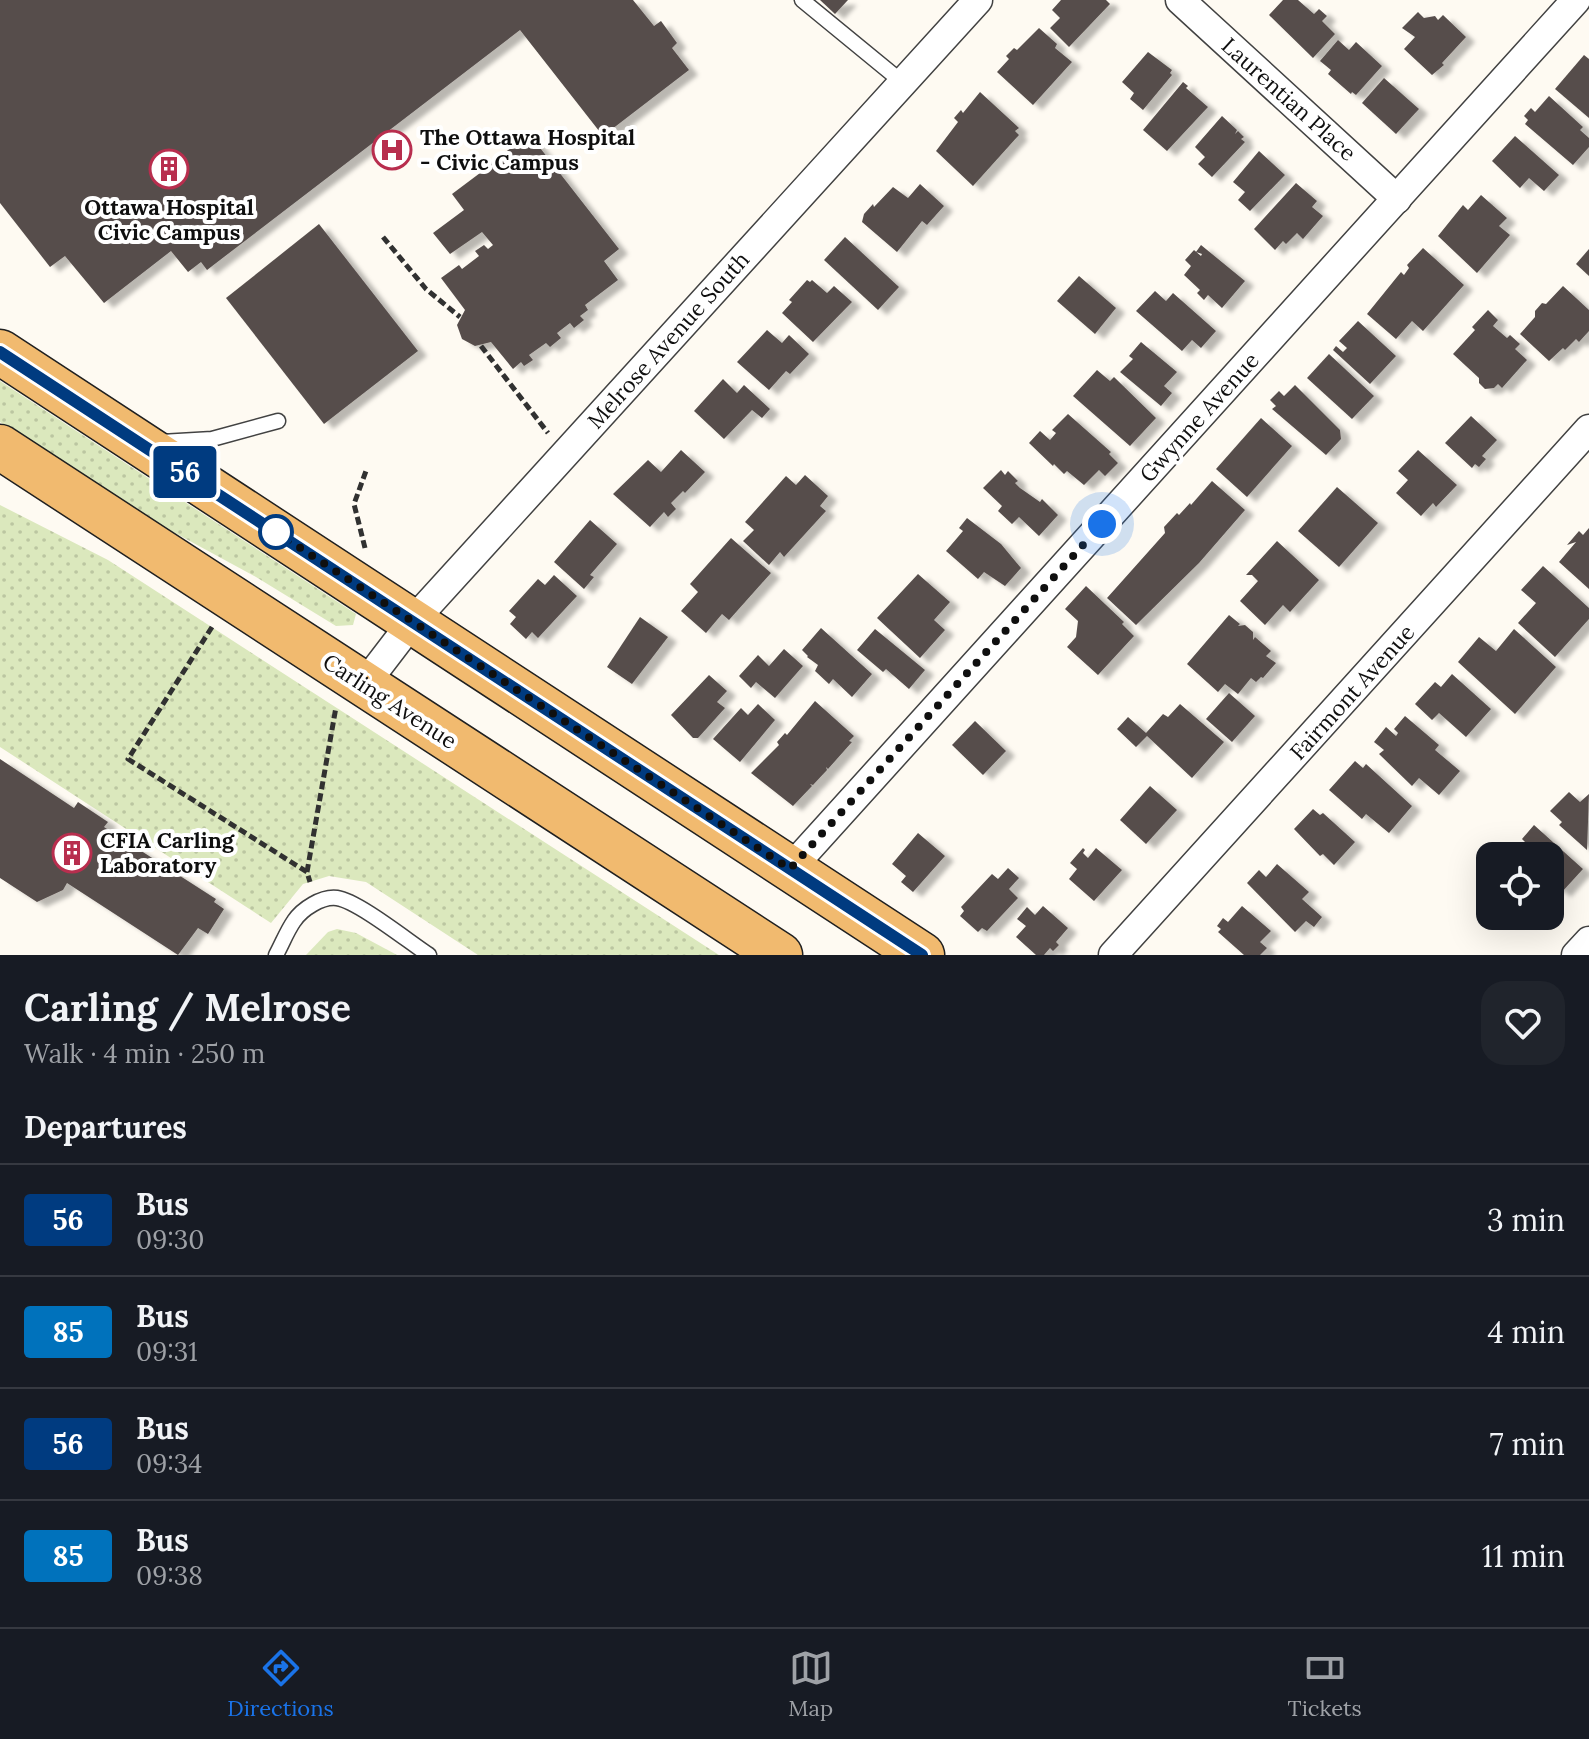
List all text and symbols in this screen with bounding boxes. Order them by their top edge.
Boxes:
street label: Laurentian Place [1216,31,1362,167]
place label: The Ottawa Hospital - Civic Campus [420,123,635,176]
hospital icon: The Ottawa Hospital - Civic Campus [371,129,413,171]
building icon: Ottawa Hospital Civic Campus [148,148,190,190]
place label: Ottawa Hospital Civic Campus [84,193,254,246]
street label: Melrose Avenue South [581,246,755,434]
street label: Gwynne Avenue [1133,346,1265,488]
line badge: 56 [149,446,221,498]
text: 56 [169,454,201,490]
your location [1082,504,1122,544]
unlabelled marker [259,515,293,549]
street label: Fairmont Avenue [1284,618,1420,766]
street label: Carling Avenue [318,647,462,755]
place label: CFIA Carling Laboratory [100,826,235,879]
building icon: CFIA Carling Laboratory [51,832,93,874]
map controls [1476,842,1564,930]
button: locate [1476,842,1564,930]
button: heart [1481,981,1565,1065]
text: Carling / Melrose [24,983,351,1031]
text: Walk · 4 min · 250 m [24,1037,265,1070]
text: Departures [24,1108,187,1146]
text: Bus [136,1185,189,1223]
text: 3 min [1487,1201,1565,1239]
text: 56 [52,1202,84,1238]
text: 09:30 [136,1223,204,1256]
text: Bus [136,1297,189,1335]
text: 4 min [1487,1313,1565,1351]
text: 85 [52,1314,84,1350]
text: 09:31 [136,1335,198,1368]
text: Bus [136,1409,189,1447]
text: 7 min [1490,1425,1565,1463]
text: 56 [52,1426,84,1462]
text: 09:34 [136,1447,202,1480]
text: Bus [136,1521,189,1559]
text: 11 min [1482,1537,1565,1575]
text: 85 [52,1538,84,1574]
text: 09:38 [136,1559,203,1592]
tab: Directions [227,1646,334,1722]
tab: Map [788,1646,833,1722]
tab: Tickets [1288,1646,1362,1722]

